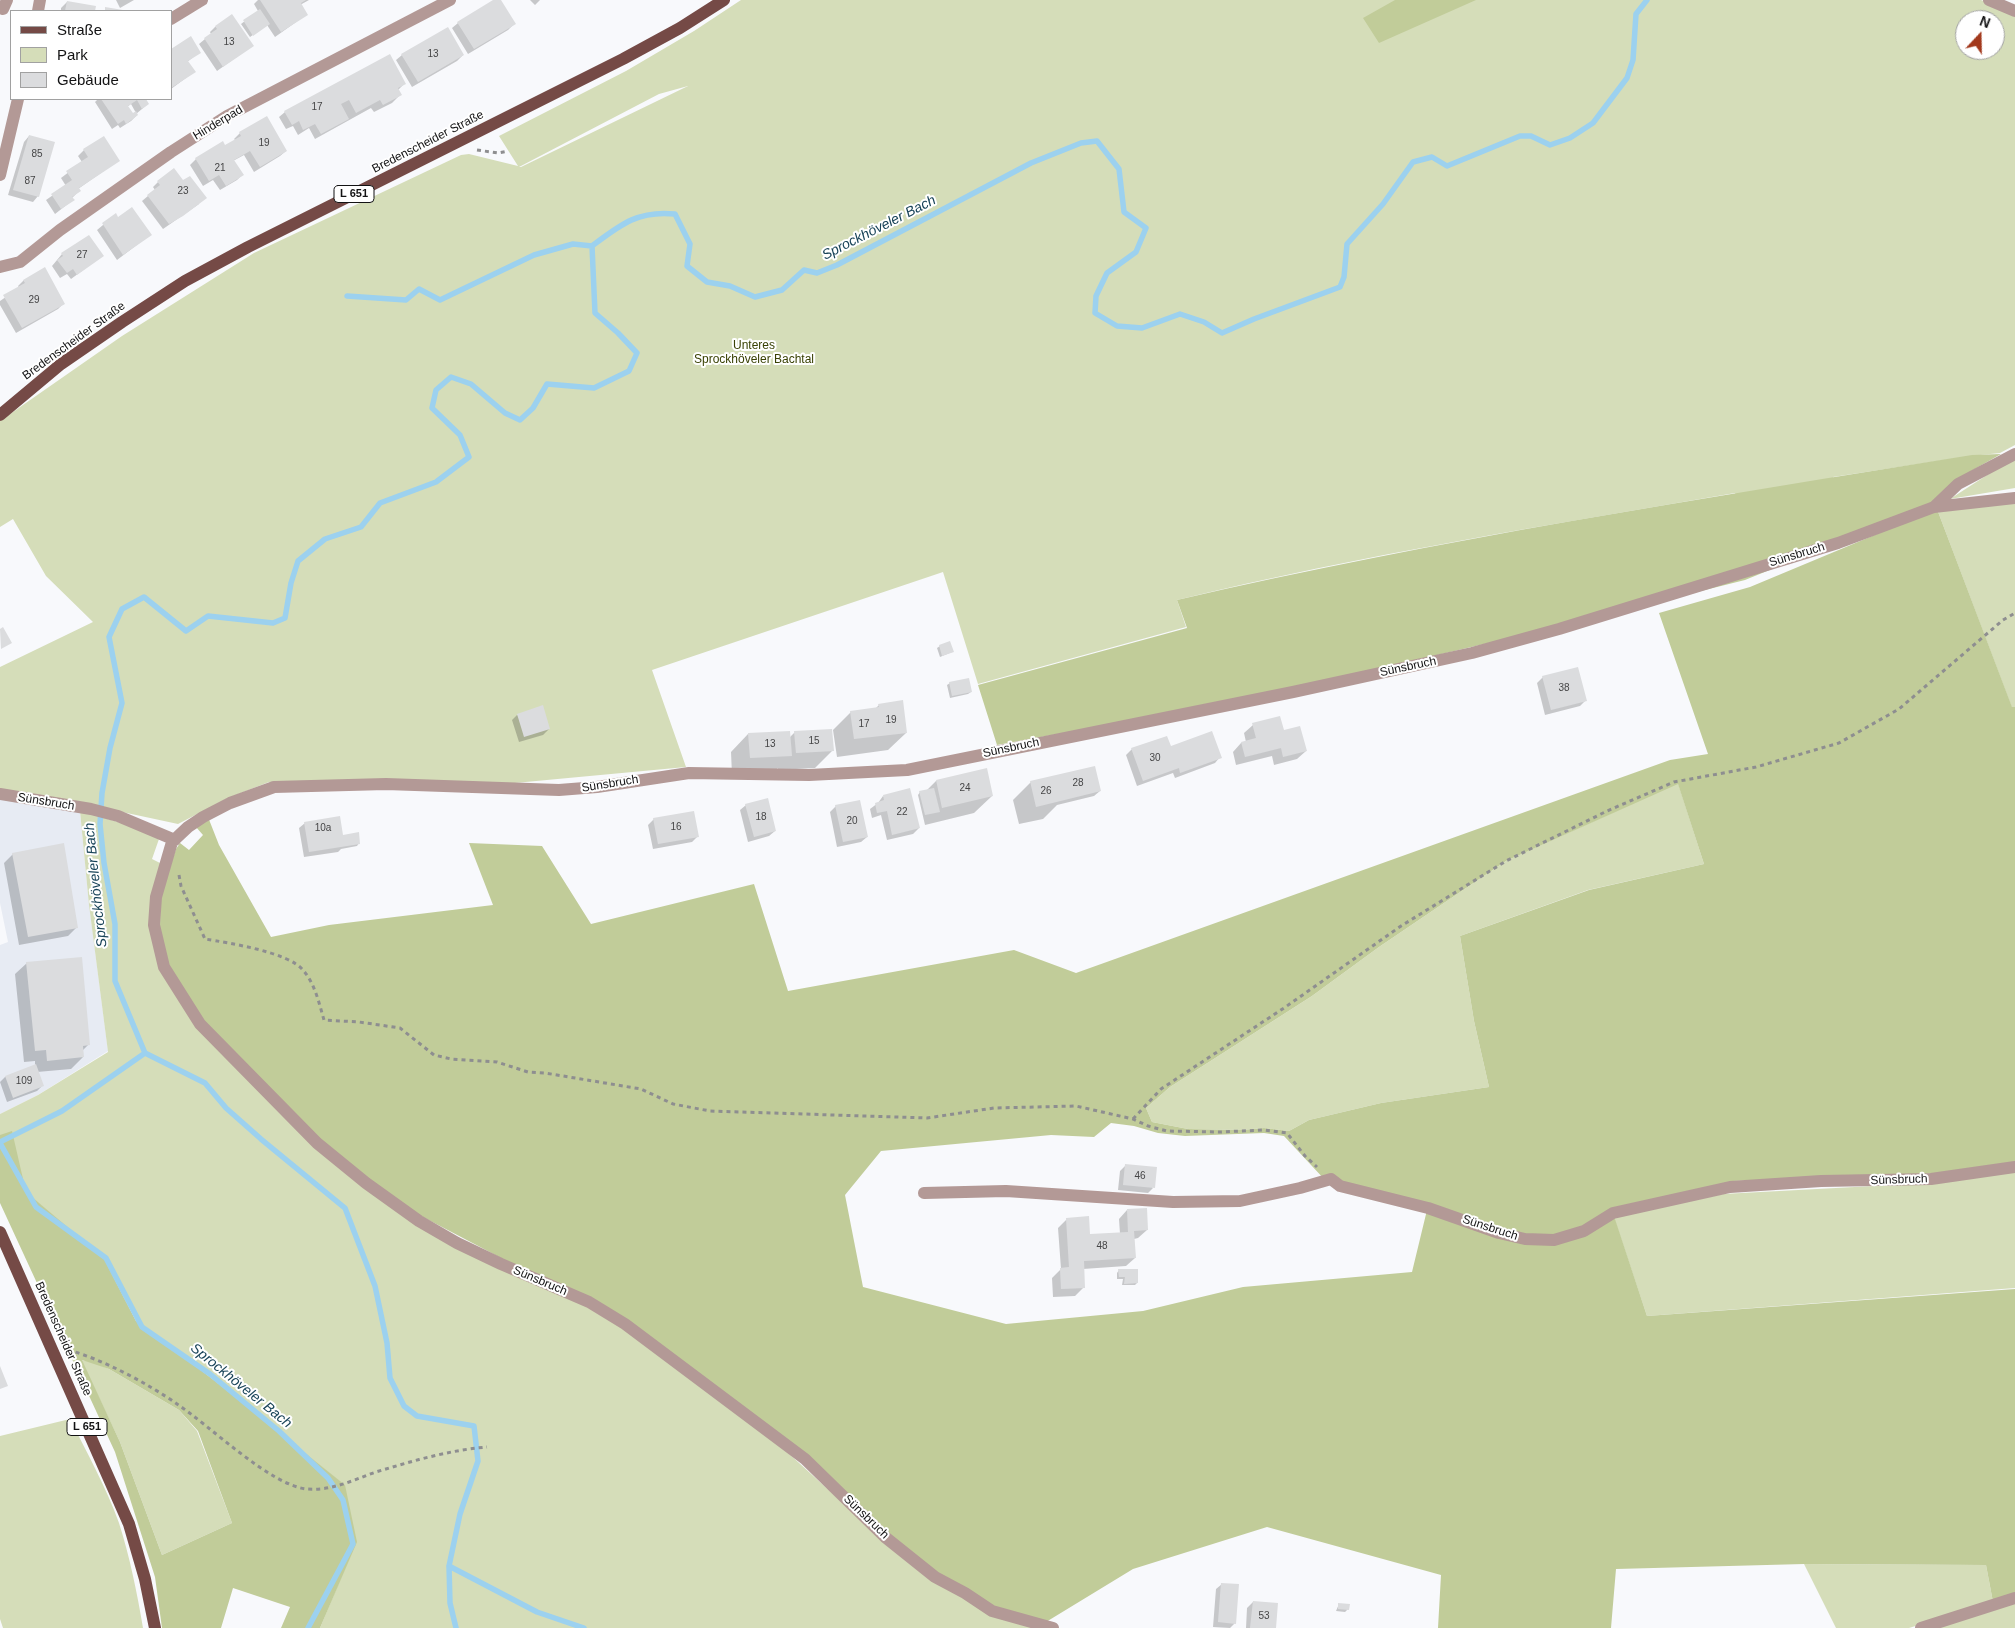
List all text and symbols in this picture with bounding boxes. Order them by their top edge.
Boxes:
legend [10,10,172,100]
north arrow [1955,10,2005,60]
text: N [1977,13,1993,31]
text: Straße [57,21,102,38]
house number: 13 [223,36,235,48]
text: Park [57,46,88,63]
house number: 13 [427,48,439,60]
text: Gebäude [57,71,119,88]
house number: 17 [311,101,323,113]
street label: Hinderpad [191,103,245,143]
street label: Bredenscheider Straße [370,108,486,176]
house number: 19 [258,137,270,149]
house number: 85 [31,148,43,160]
house number: 21 [214,162,226,174]
house number: 87 [24,175,36,187]
house number: 23 [177,185,189,197]
road number: L 651 [334,185,374,202]
water label: Sprockhöveler Bach [819,192,939,264]
house number: 27 [76,249,88,261]
house number: 29 [28,294,40,306]
street label: Bredenscheider Straße [20,299,128,383]
park label: Unteres Sprockhöveler Bachtal [694,339,814,367]
street label: Sünsbruch [1767,540,1827,570]
street label: Sünsbruch [1378,654,1438,680]
house number: 38 [1558,682,1570,694]
house number: 19 [885,714,897,726]
house number: 17 [858,718,870,730]
house number: 15 [808,735,820,747]
street label: Sünsbruch [981,735,1041,761]
house number: 13 [764,738,776,750]
house number: 30 [1149,752,1161,764]
street label: Sünsbruch [581,772,639,796]
house number: 28 [1072,777,1084,789]
house number: 24 [959,782,971,794]
house number: 26 [1040,785,1052,797]
street label: Sünsbruch [17,790,75,814]
house number: 22 [896,806,908,818]
house number: 18 [755,811,767,823]
house number: 20 [846,815,858,827]
house number: 16 [670,821,682,833]
water label: Sprockhöveler Bach [81,822,111,948]
house number: 10a [315,822,331,834]
house number: 109 [16,1075,32,1087]
house number: 46 [1134,1170,1146,1182]
street label: Sünsbruch [1870,1172,1928,1188]
street label: Sünsbruch [1460,1212,1520,1244]
house number: 48 [1096,1240,1108,1252]
street label: Sünsbruch [511,1263,569,1299]
street label: Bredenscheider Straße [31,1280,95,1398]
water label: Sprockhöveler Bach [187,1340,295,1432]
road number: L 651 [67,1418,107,1435]
street label: Sünsbruch [840,1492,892,1542]
house number: 53 [1258,1610,1270,1622]

